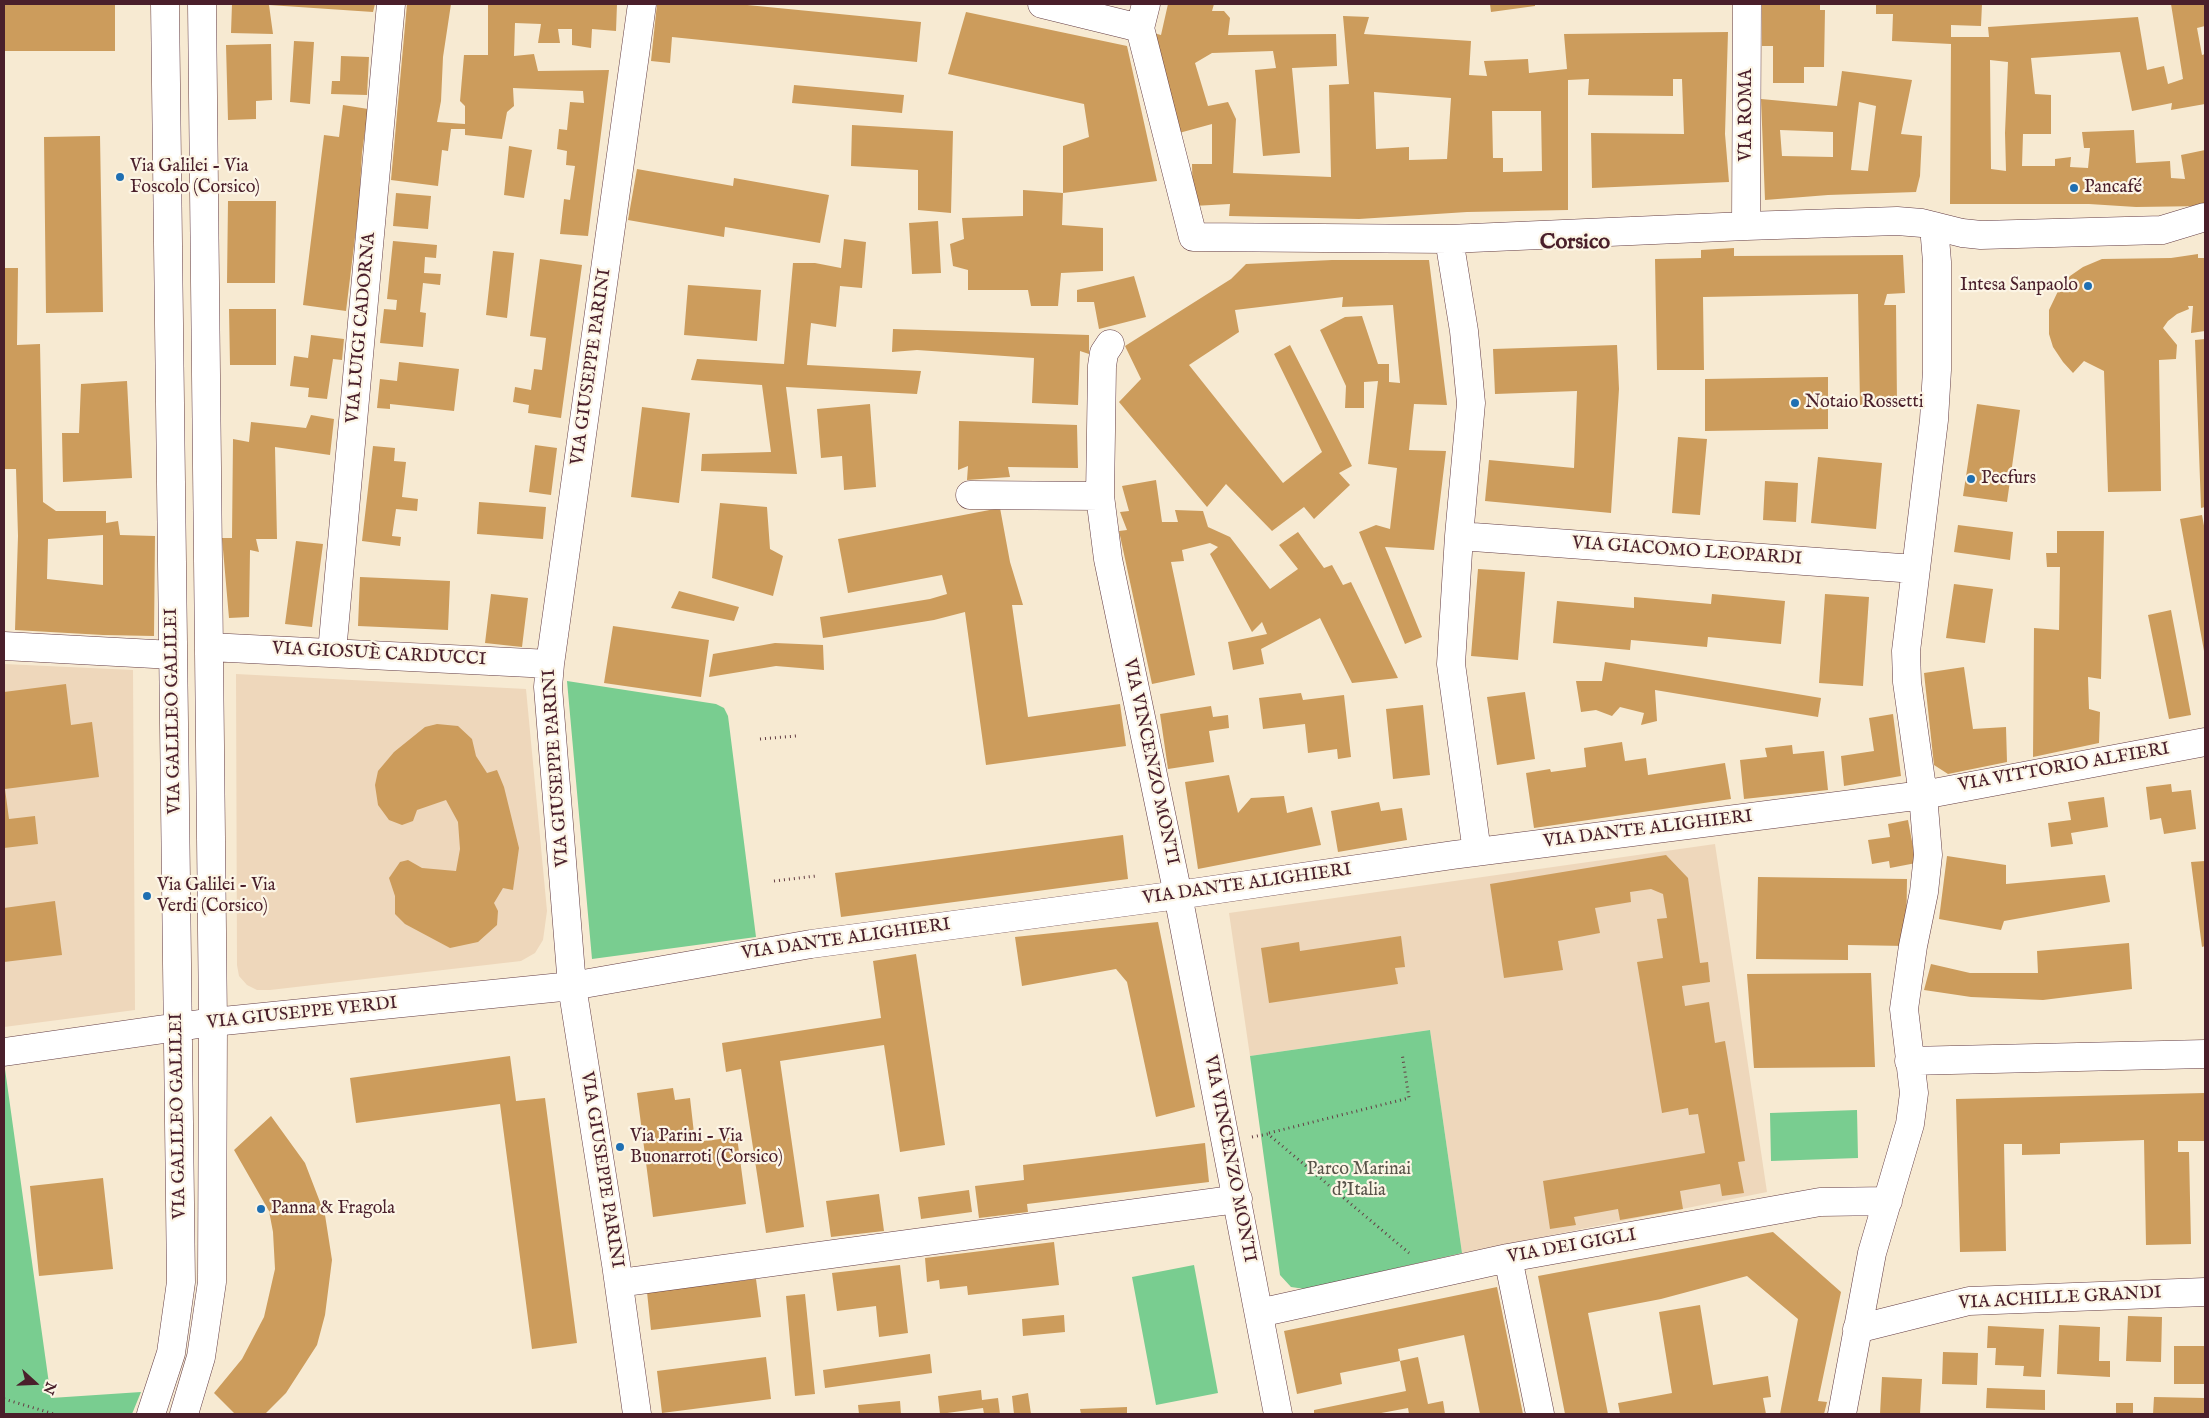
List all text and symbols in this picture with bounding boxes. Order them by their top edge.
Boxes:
street label: VIA ROMA [1736,69,1758,161]
place label: Via Galilei - Via Foscolo (Corsico) [130,156,260,198]
marker: Via Galilei - Via Foscolo (Corsico) [114,171,126,183]
place label: Pancafé [2084,177,2142,199]
marker: Pancafé [2068,182,2080,194]
district label: Corsico [1540,230,1610,256]
street label: VIA LUIGI CADORNA [343,232,381,424]
street label: VIA GIUSEPPE PARINI [567,267,617,467]
place label: Intesa Sanpaolo [1960,275,2078,297]
marker: Intesa Sanpaolo [2082,280,2094,292]
place label: Notaio Rossetti [1805,392,1923,414]
marker: Notaio Rossetti [1789,397,1801,409]
place label: Pecfurs [1981,468,2036,490]
marker: Pecfurs [1965,473,1977,485]
street label: VIA GIACOMO LEOPARDI [1571,533,1803,571]
street label: VIA GALILEO GALILEI [161,608,187,814]
street label: VIA GIOSUÈ CARDUCCI [271,639,487,671]
street label: VIA VINCENZO MONTI [1118,657,1182,867]
street label: VIA GIUSEPPE PARINI [539,668,575,868]
street label: VIA VITTORIO ALFIERI [1957,739,2171,797]
street label: VIA DANTE ALIGHIERI [1542,806,1754,854]
street label: VIA DANTE ALIGHIERI [1141,860,1353,910]
place label: Via Galilei - Via Verdi (Corsico) [157,875,276,918]
marker: Via Galilei - Via Verdi (Corsico) [141,890,153,902]
street label: VIA DANTE ALIGHIERI [740,915,952,965]
street label: VIA GIUSEPPE VERDI [206,993,398,1035]
street label: VIA GALILEO GALILEI [166,1013,192,1219]
street label: VIA VINCENZO MONTI [1198,1054,1260,1264]
street label: VIA GIUSEPPE PARINI [575,1070,627,1270]
place label: Via Parini - Via Buonarroti (Corsico) [630,1126,783,1168]
marker: Via Parini - Via Buonarroti (Corsico) [614,1141,626,1153]
park label: Parco Marinai d’Italia [1307,1159,1411,1202]
place label: Panna & Fragola [271,1198,395,1220]
marker: Panna & Fragola [255,1203,267,1215]
street label: VIA DEI GIGLI [1506,1225,1638,1269]
street label: VIA ACHILLE GRANDI [1958,1283,2162,1315]
north arrow [10,1358,60,1408]
text: N [39,1379,60,1397]

